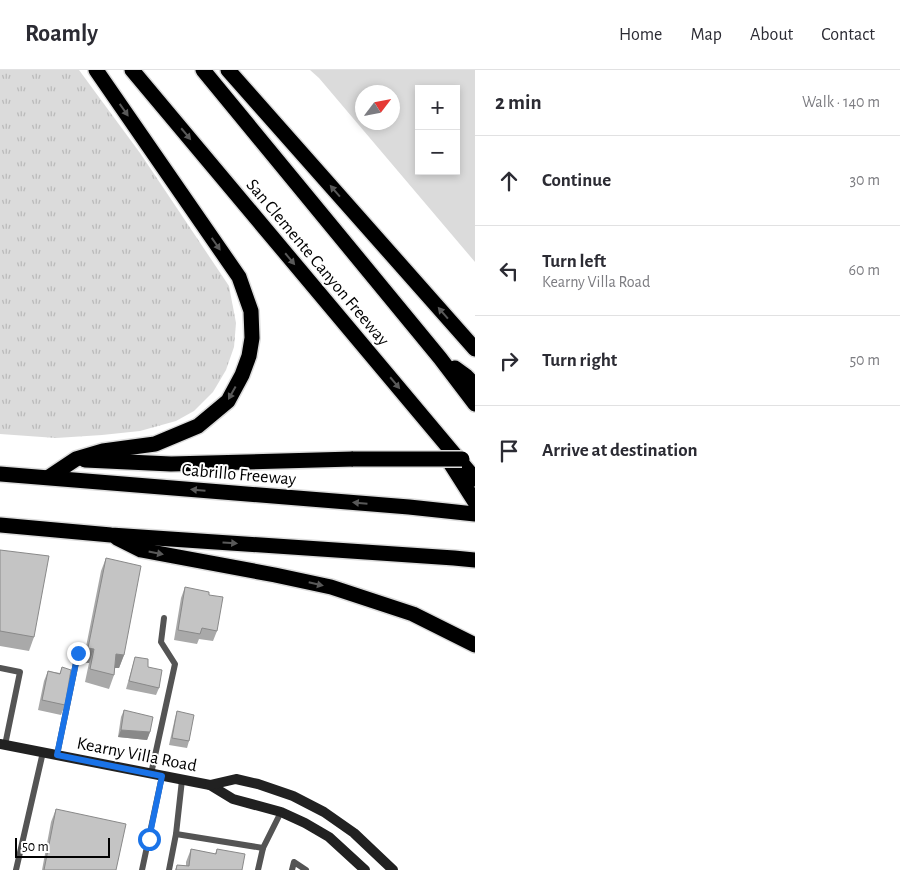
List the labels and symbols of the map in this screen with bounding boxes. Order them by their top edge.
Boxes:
north arrow [355,85,400,130]
one-way arrow [119,103,129,117]
one-way arrow [180,128,191,140]
street label: San Clemente Canyon Freeway [242,176,392,350]
one-way arrow [330,184,341,197]
one-way arrow [211,237,221,251]
one-way arrow [285,252,296,265]
one-way arrow [437,307,449,319]
one-way arrow [389,376,400,389]
one-way arrow [227,387,236,400]
street label: Cabrillo Freeway [181,461,297,489]
one-way arrow [190,485,206,493]
one-way arrow [352,499,368,507]
one-way arrow [222,540,238,548]
one-way arrow [149,549,164,557]
one-way arrow [308,580,323,588]
route end [67,642,90,665]
street label: Kearny Villa Road [75,735,198,775]
route start [138,828,161,851]
scale bar [15,835,110,858]

